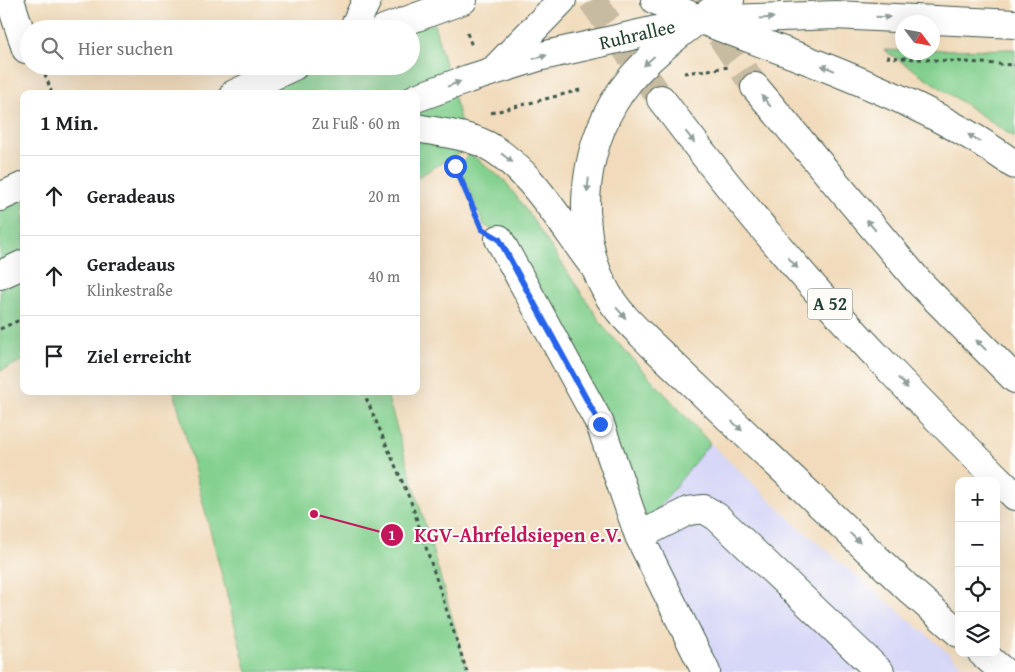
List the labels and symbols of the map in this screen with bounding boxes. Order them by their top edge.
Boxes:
street label: Ruhrallee [596,12,678,56]
one-way arrow [759,14,775,22]
one-way arrow [876,14,892,22]
north arrow [895,15,940,60]
one-way arrow [532,53,547,61]
one-way arrow [643,55,655,67]
one-way arrow [820,64,835,72]
one-way arrow [447,80,462,88]
one-way arrow [761,95,772,107]
one-way arrow [685,130,696,143]
one-way arrow [968,134,981,143]
one-way arrow [500,153,513,164]
route start [444,155,467,178]
one-way arrow [584,178,592,194]
one-way arrow [866,219,877,231]
one-way arrow [788,256,799,269]
road number: A 52 [808,288,852,320]
one-way arrow [615,306,627,318]
one-way arrow [975,339,987,351]
one-way arrow [897,377,909,389]
route end [589,413,612,436]
one-way arrow [731,420,743,432]
callout: KGV-Ahrfeldsiepen e.V. [380,517,632,552]
text: KGV-Ahrfeldsiepen e.V. [414,520,622,549]
text: 1 [388,524,396,545]
one-way arrow [849,532,861,544]

